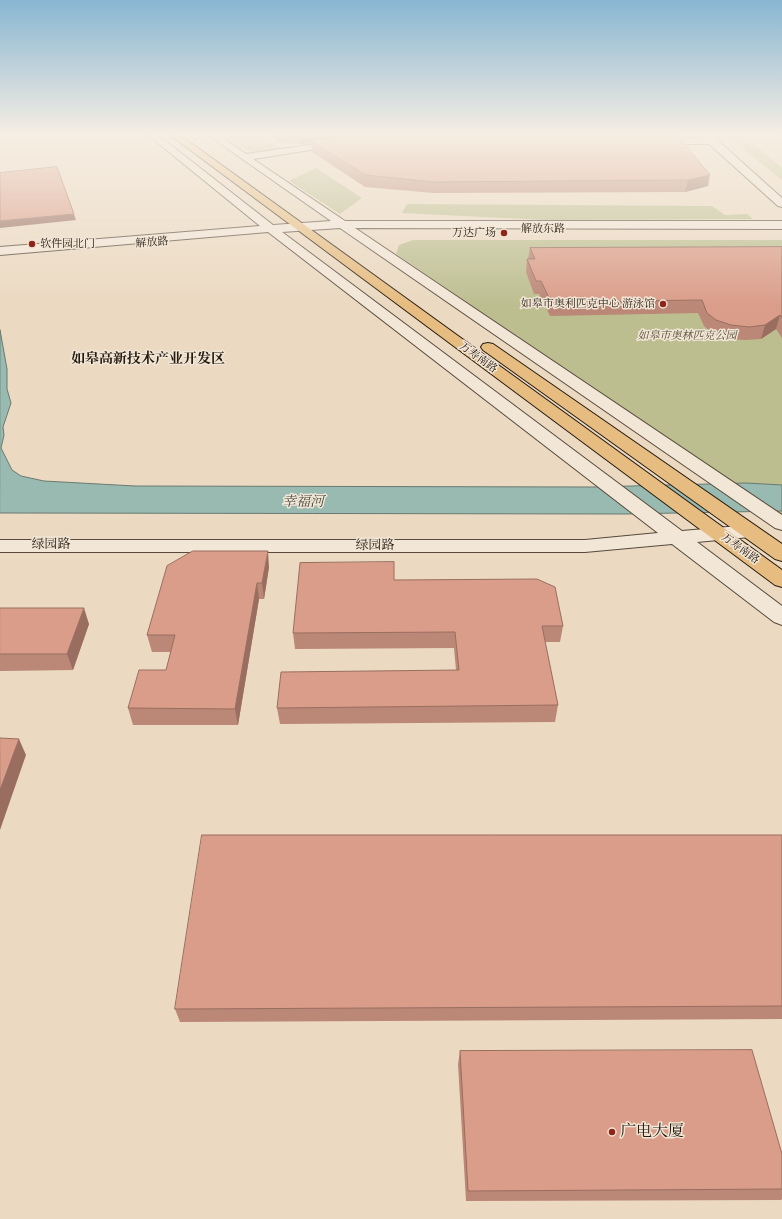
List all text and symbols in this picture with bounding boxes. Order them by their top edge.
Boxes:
street label: 解放东路 [521,222,565,236]
place label: 万达广场 [452,226,496,240]
marker: 万达广场 [499,228,509,238]
street label: 解放路 [135,235,169,251]
place label: 软件园北门 [40,237,95,251]
marker: 软件园北门 [27,239,37,249]
place label: 如皋市奥利匹克中心 游泳馆 [521,297,655,311]
marker: 如皋市奥利匹克中心 游泳馆 [658,299,668,309]
park label: 如皋市奥林匹克公园 [638,329,736,343]
street label: 万寿南路 [456,340,500,376]
district label: 如皋高新技术产业开发区 [71,352,225,368]
water label: 幸福河 [282,495,324,511]
street label: 万寿南路 [718,531,762,567]
street label: 绿园路 [32,537,70,553]
street label: 绿园路 [356,538,394,554]
place label: 广电大厦 [620,1122,684,1142]
marker: 广电大厦 [607,1127,617,1137]

